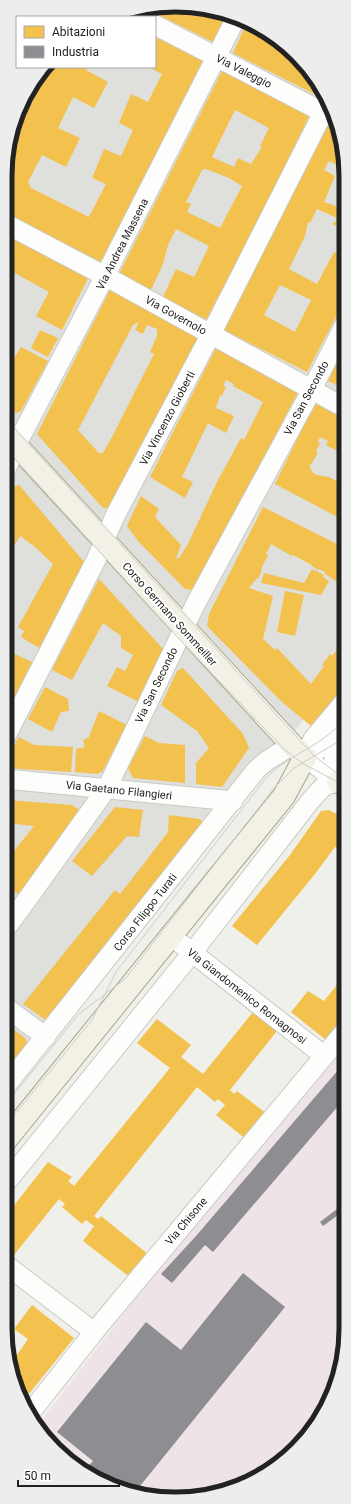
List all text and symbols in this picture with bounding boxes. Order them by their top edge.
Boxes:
legend [16,16,156,68]
text: Abitazioni [52,25,105,39]
text: Industria [52,45,99,59]
street label: Via Valeggio [214,52,274,91]
street label: Via Andrea Massena [94,196,151,292]
street label: Via Governolo [143,293,209,338]
street label: Via San Secondo [281,359,332,438]
street label: Via Vincenzo Gioberti [137,369,198,468]
street label: Corso Germano Sommeiller [120,560,220,669]
street label: Via San Secondo [132,645,180,725]
street label: Via Gaetano Filangieri [65,778,173,803]
street label: Corso Filippo Turati [111,871,180,954]
street label: Via Giandomenico Romagnosi [185,946,309,1047]
street label: Via Chisone [163,1195,210,1248]
scale bar [18,1462,119,1488]
text: 50 m [24,1469,51,1483]

